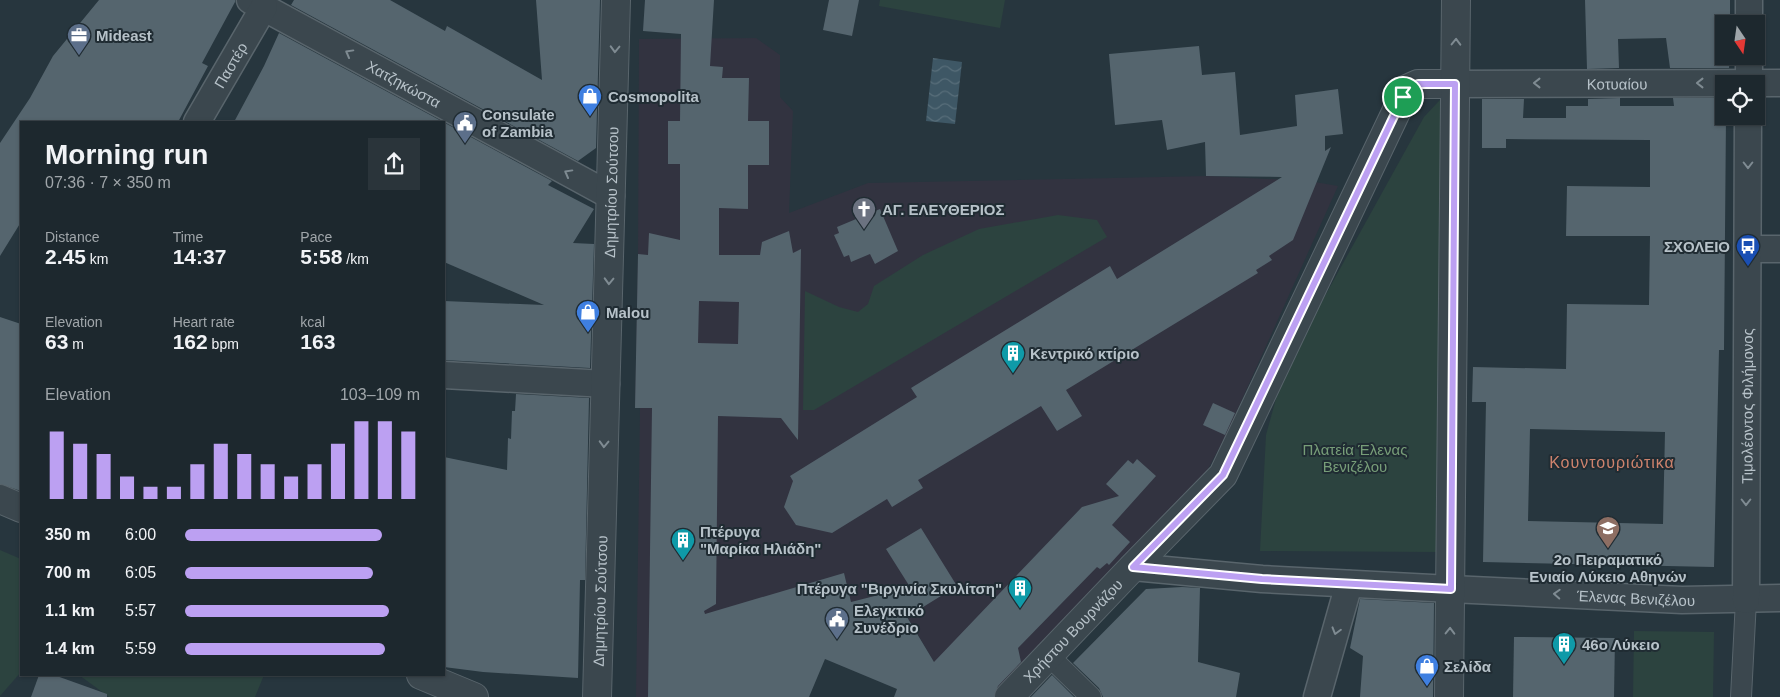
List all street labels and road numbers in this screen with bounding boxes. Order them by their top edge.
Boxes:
street label: Παστέρ [210,39,250,91]
street label: Χατζηκώστα [364,57,444,111]
street label: Κοτυαίου [1587,75,1647,92]
street label: Δημητρίου Σούτσου [600,126,621,258]
street label: Τιμoλέοντος Φιλήμονος [1738,328,1756,484]
street label: Δημητρίου Σούτσου [589,535,610,667]
street label: Χρήστου Βουρνάζου [1019,575,1126,686]
street label: Έλενας Βενιζέλου [1576,586,1695,609]

